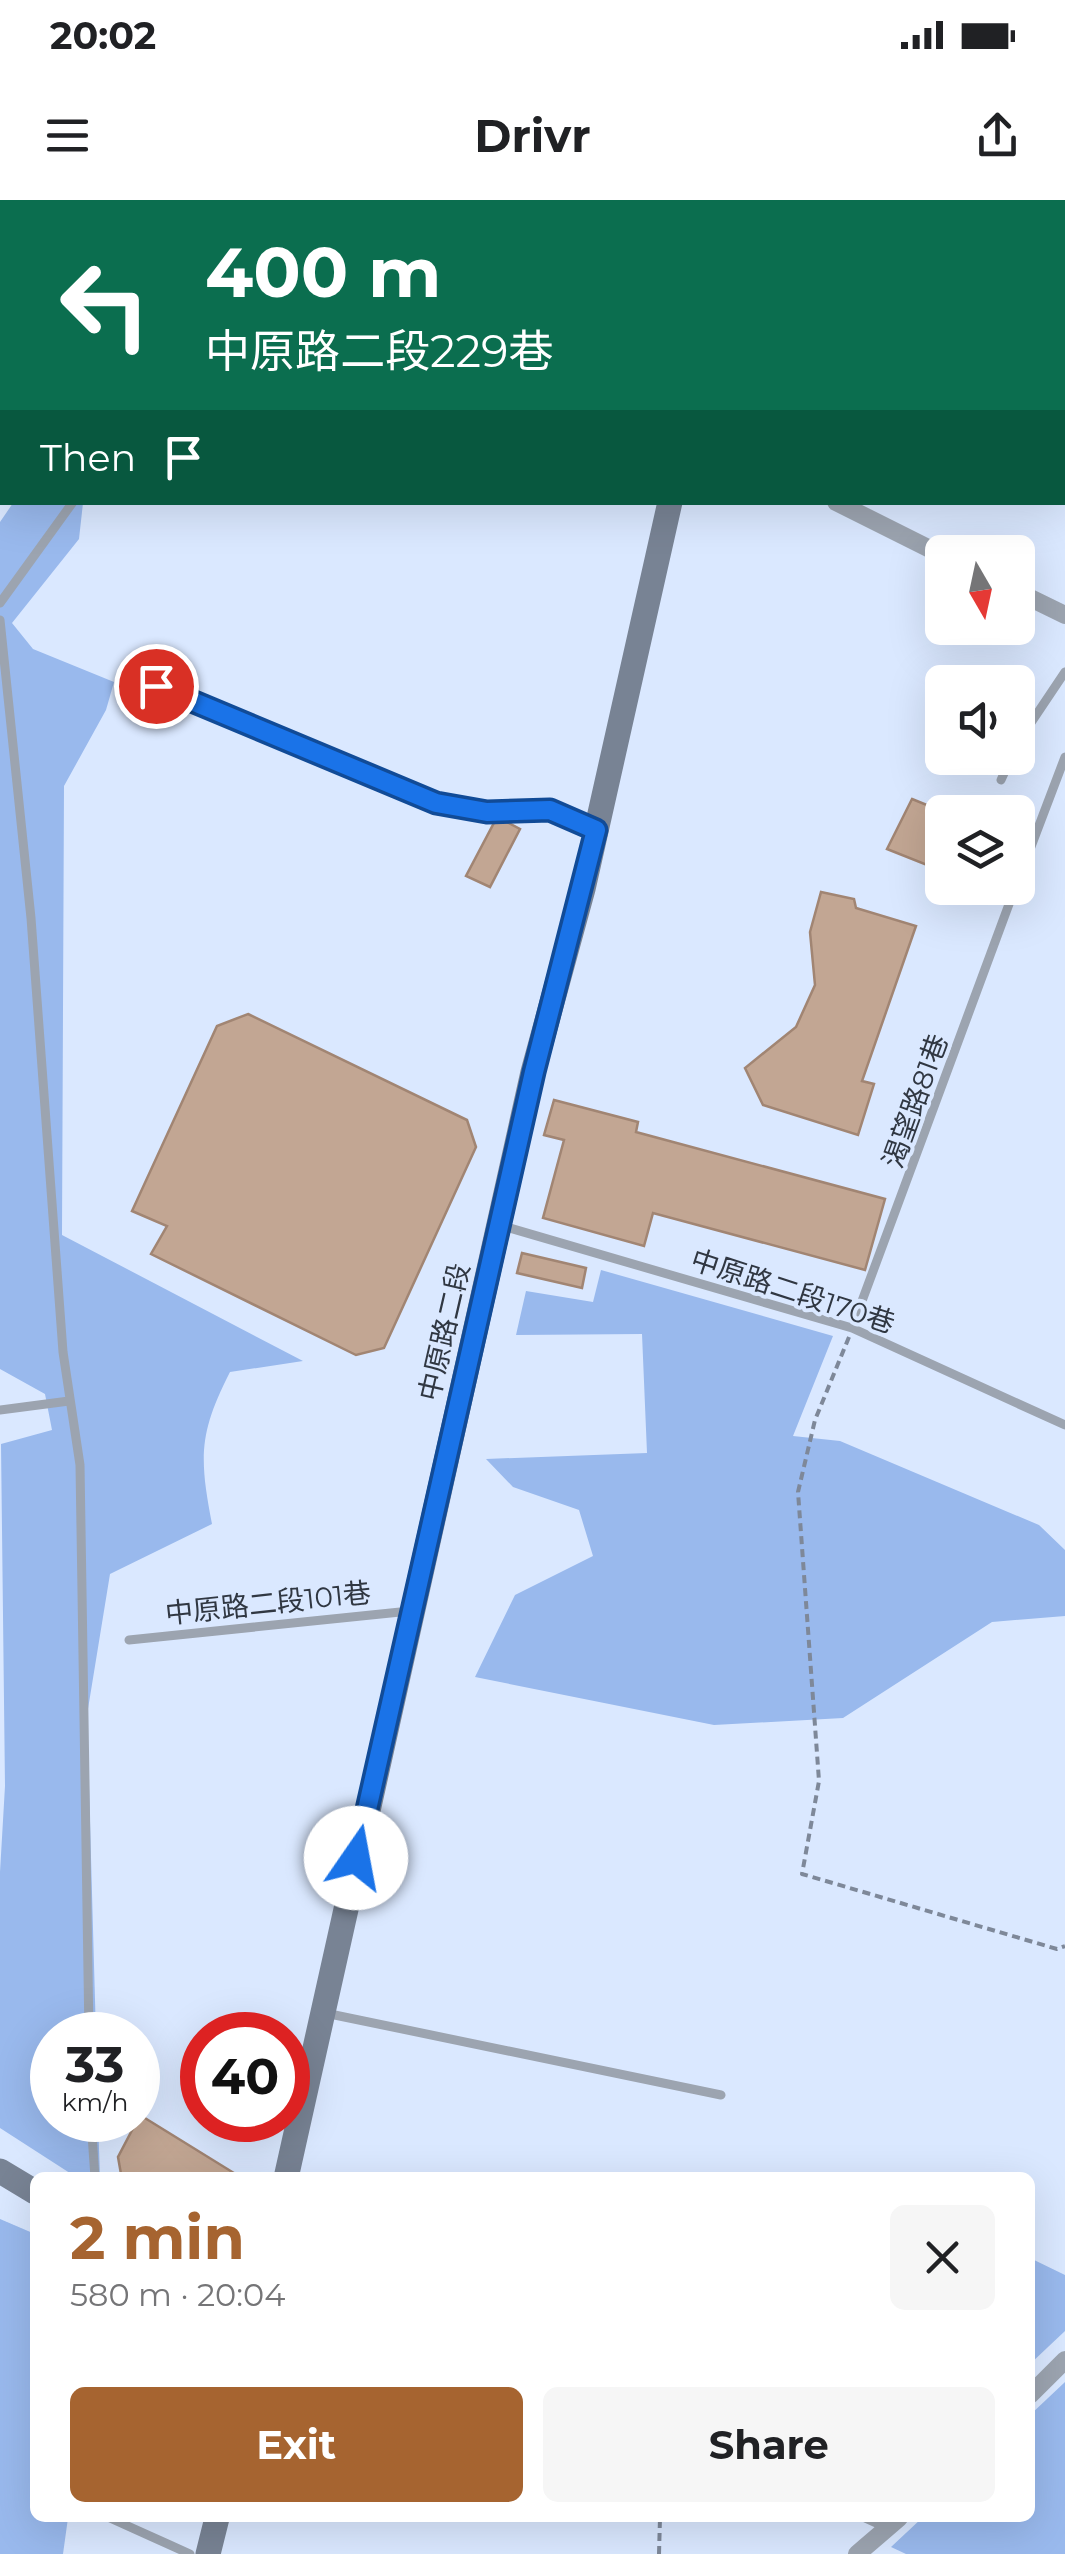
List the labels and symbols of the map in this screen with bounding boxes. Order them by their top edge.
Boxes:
north arrow [925,535,1035,645]
pin [114,644,199,729]
street label: 渴望路81巷 [875,1029,955,1173]
street label: 中原路二段170巷 [687,1242,899,1340]
street label: 中原路二段 [412,1260,476,1404]
street label: 中原路二段101巷 [163,1575,373,1631]
position arrow [304,1806,408,1910]
speed limit sign: 40 [180,2012,310,2142]

